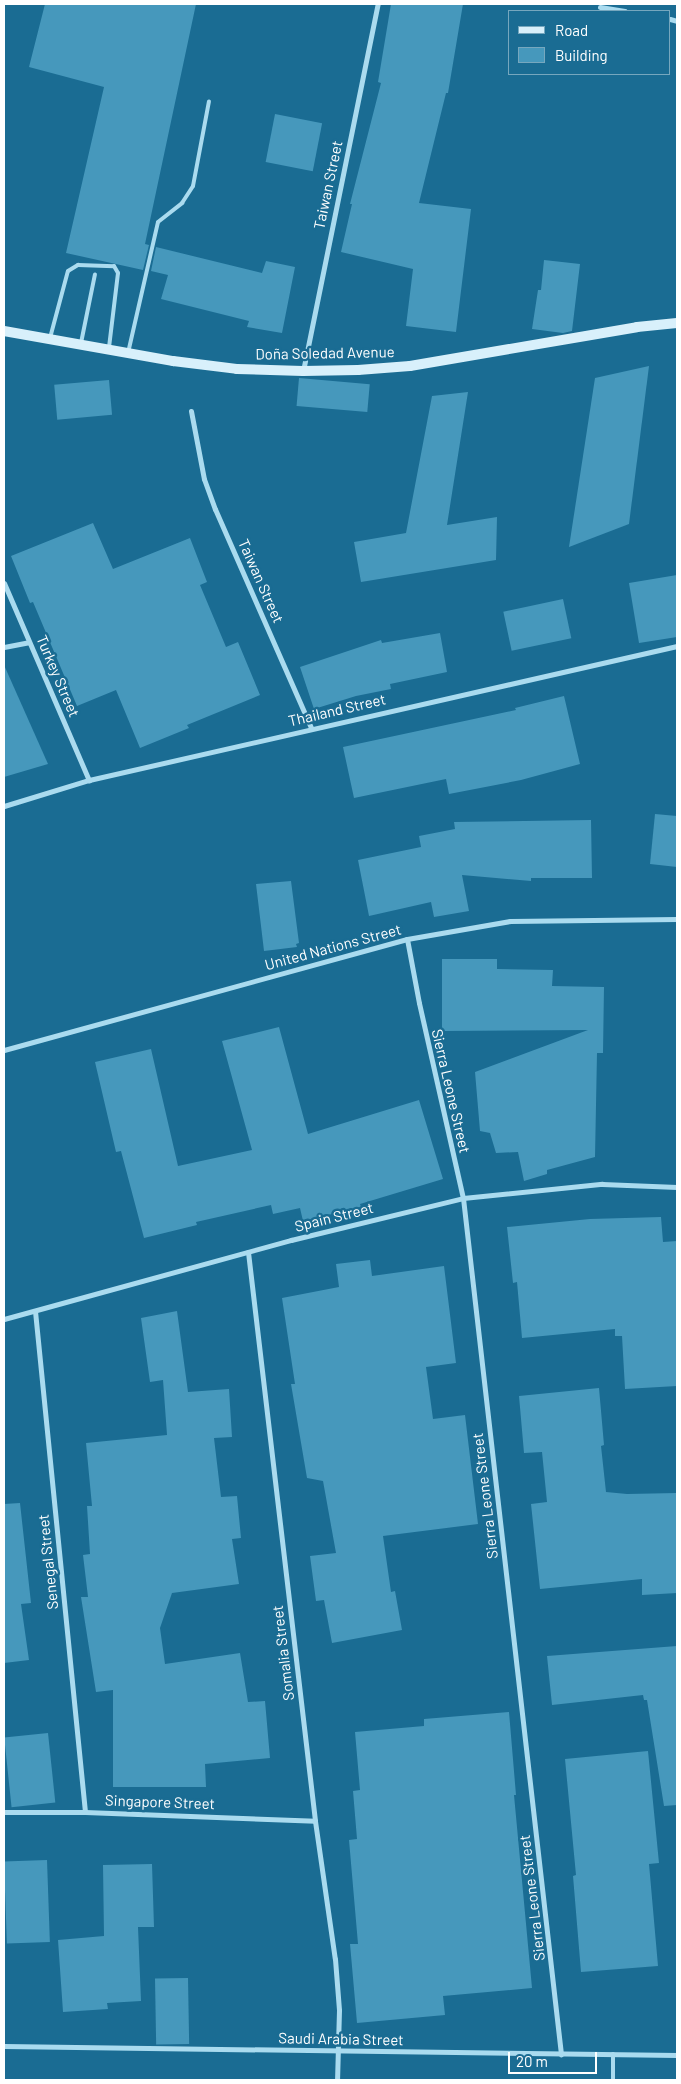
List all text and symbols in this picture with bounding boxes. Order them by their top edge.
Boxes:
legend [508,10,671,75]
text: Road [555,21,588,39]
text: Building [555,46,608,64]
street label: Taiwan Street [310,139,346,231]
street label: Doña Soledad Avenue [255,343,395,363]
street label: Taiwan Street [234,536,288,626]
street label: Turkey Street [33,632,83,720]
street label: Thailand Street [287,690,387,730]
street label: United Nations Street [263,920,403,974]
street label: Sierra Leone Street [428,1027,474,1155]
street label: Spain Street [293,1199,375,1235]
street label: Sierra Leone Street [468,1432,502,1560]
street label: Senegal Street [34,1513,62,1611]
street label: Somalia Street [268,1604,298,1702]
street label: Singapore Street [105,1791,215,1813]
street label: Sierra Leone Street [515,1834,549,1962]
street label: Saudi Arabia Street [278,2029,404,2049]
scale bar [511,2042,600,2074]
text: 20 m [516,2052,548,2070]

